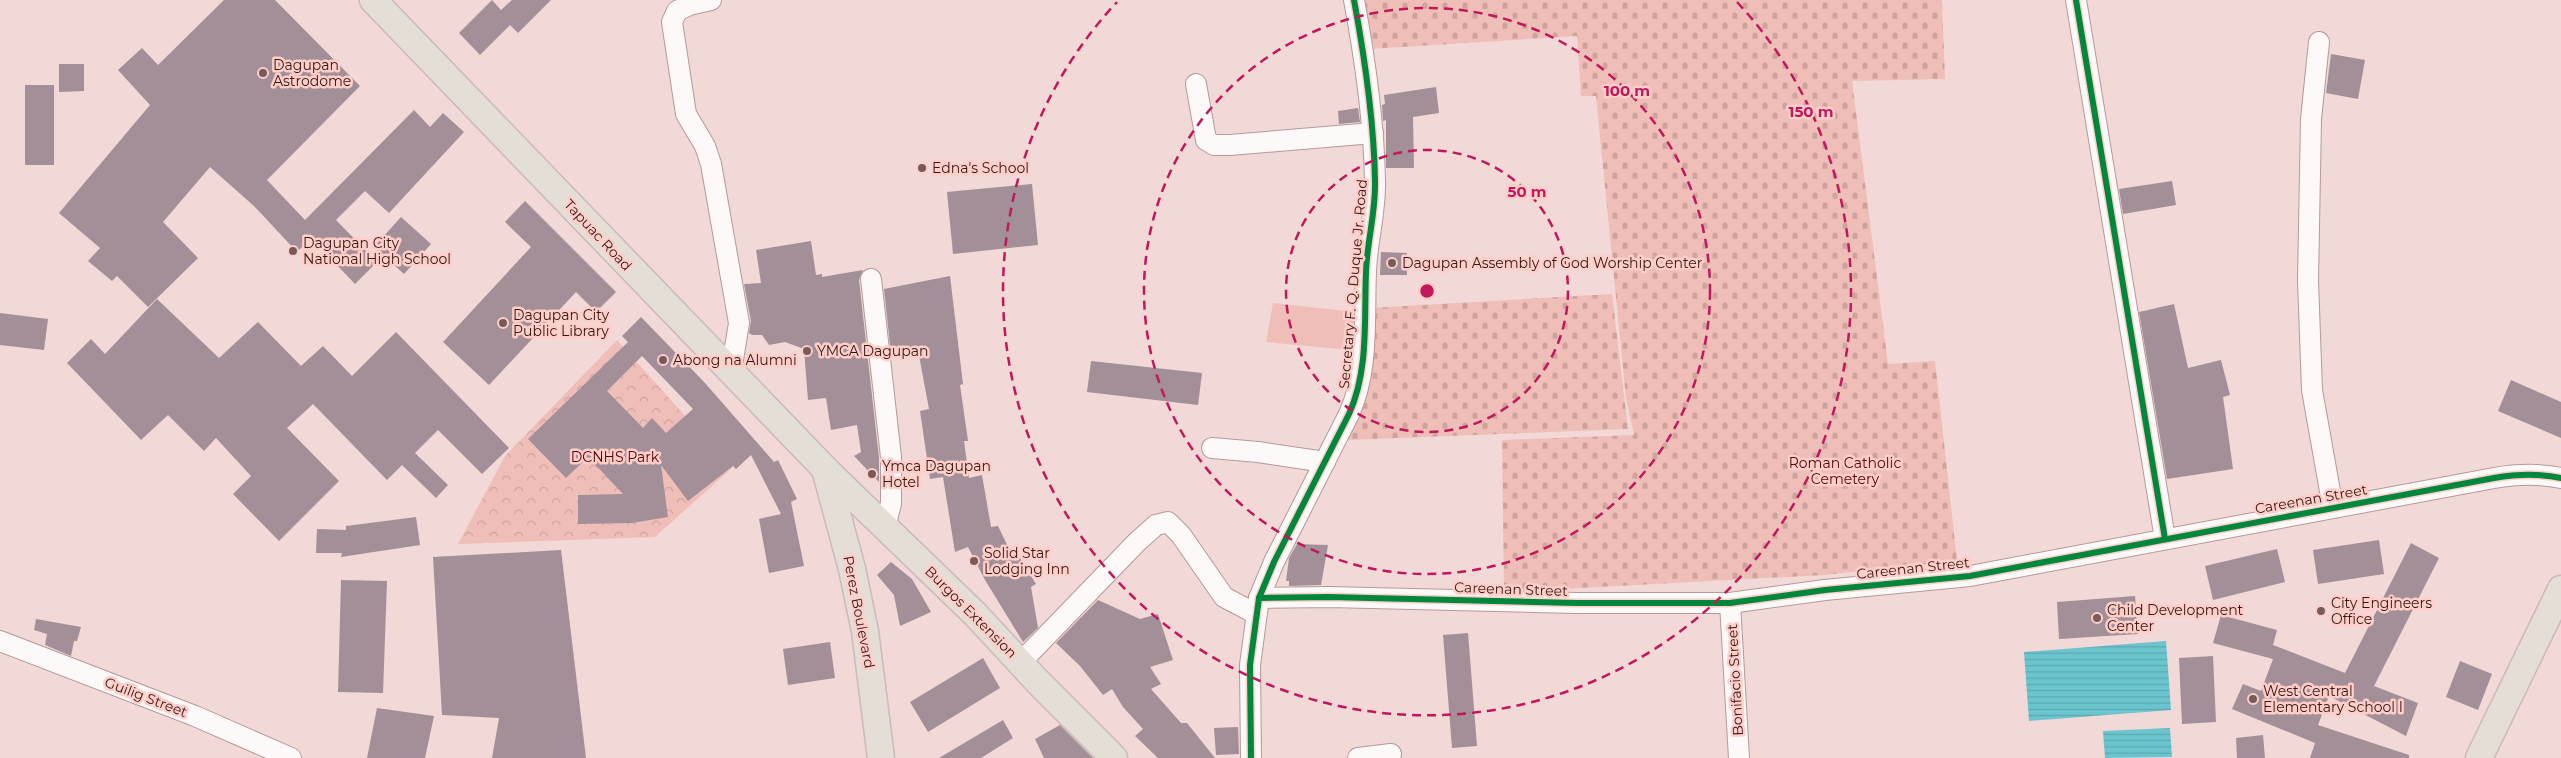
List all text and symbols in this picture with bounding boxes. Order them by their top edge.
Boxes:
place label: Dagupan Astrodome [273,56,351,90]
marker: Dagupan Astrodome [257,67,269,79]
text: 100 m [1604,81,1650,100]
text: 150 m [1789,102,1833,121]
place label: Edna's School [932,159,1029,177]
marker: Edna's School [916,162,928,174]
street label: Secretary F. Q. Duque Jr. Road [1335,178,1371,390]
text: 50 m [1507,182,1547,201]
street label: Tapuac Road [560,196,636,274]
place label: Dagupan City National High School [303,234,451,268]
marker: Dagupan City National High School [287,245,299,257]
place label: Dagupan Assembly of God Worship Center [1402,254,1703,272]
marker: Dagupan Assembly of God Worship Center [1386,257,1398,269]
centre of rings [1418,282,1436,300]
place label: Dagupan City Public Library [513,306,609,340]
marker: Dagupan City Public Library [497,317,509,329]
place label: YMCA Dagupan [817,342,928,360]
marker: YMCA Dagupan [801,345,813,357]
place label: Abong na Alumni [673,351,797,369]
marker: Abong na Alumni [657,354,669,366]
park label: DCNHS Park [571,448,660,466]
park label: Roman Catholic Cemetery [1789,454,1901,488]
place label: Ymca Dagupan Hotel [882,457,991,491]
marker: Ymca Dagupan Hotel [866,468,878,480]
street label: Careenan Street [2253,480,2369,518]
place label: Solid Star Lodging Inn [984,544,1070,578]
street label: Careenan Street [1856,553,1971,583]
street label: Perez Boulevard [839,554,879,670]
marker: Solid Star Lodging Inn [968,555,980,567]
street label: Burgos Extension [921,562,1021,662]
street label: Careenan Street [1454,578,1568,600]
place label: City Engineers Office [2331,594,2432,628]
place label: Child Development Center [2107,601,2244,635]
marker: City Engineers Office [2315,605,2327,617]
marker: Child Development Center [2091,612,2103,624]
street label: Bonifacio Street [1723,623,1747,736]
street label: Guilig Street [102,673,190,721]
place label: West Central Elementary School I [2263,682,2403,716]
marker: West Central Elementary School I [2247,693,2259,705]

